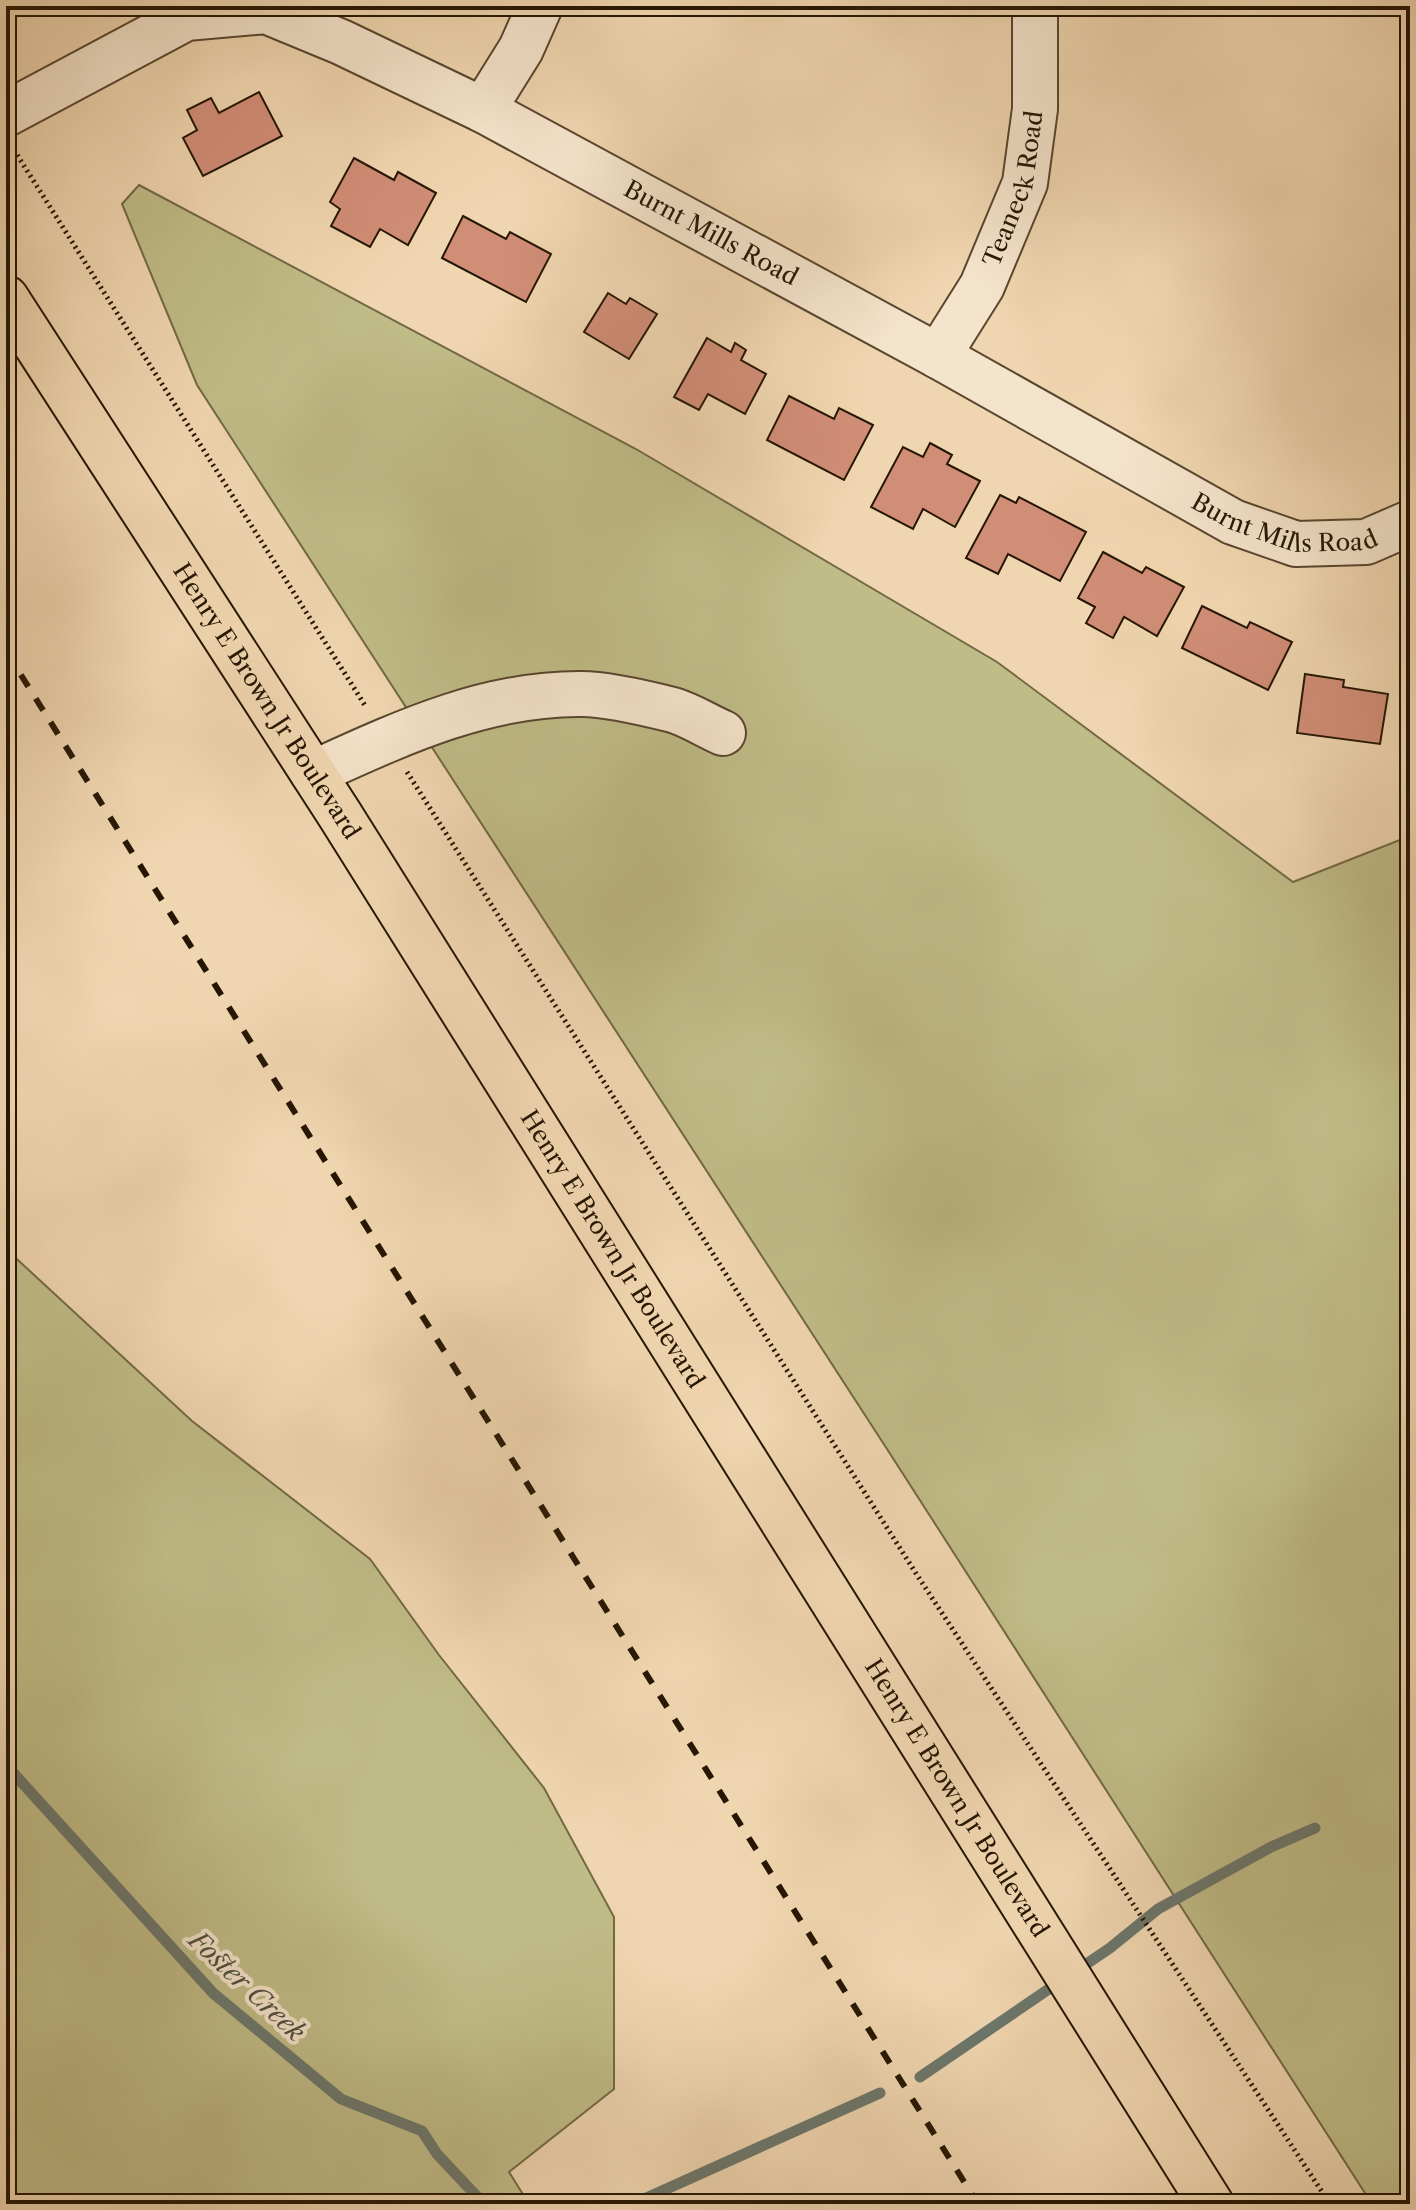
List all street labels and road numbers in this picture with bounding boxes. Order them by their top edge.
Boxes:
street label: Teaneck Road [977,109,1049,271]
street label: Burnt Mills Road [619,174,804,292]
street label: Burnt Mills Road [1186,487,1382,558]
street label: Henry E Brown Jr Boulevard [167,558,367,845]
street label: Henry E Brown Jr Boulevard [515,1105,711,1394]
street label: Henry E Brown Jr Boulevard [859,1654,1055,1943]

